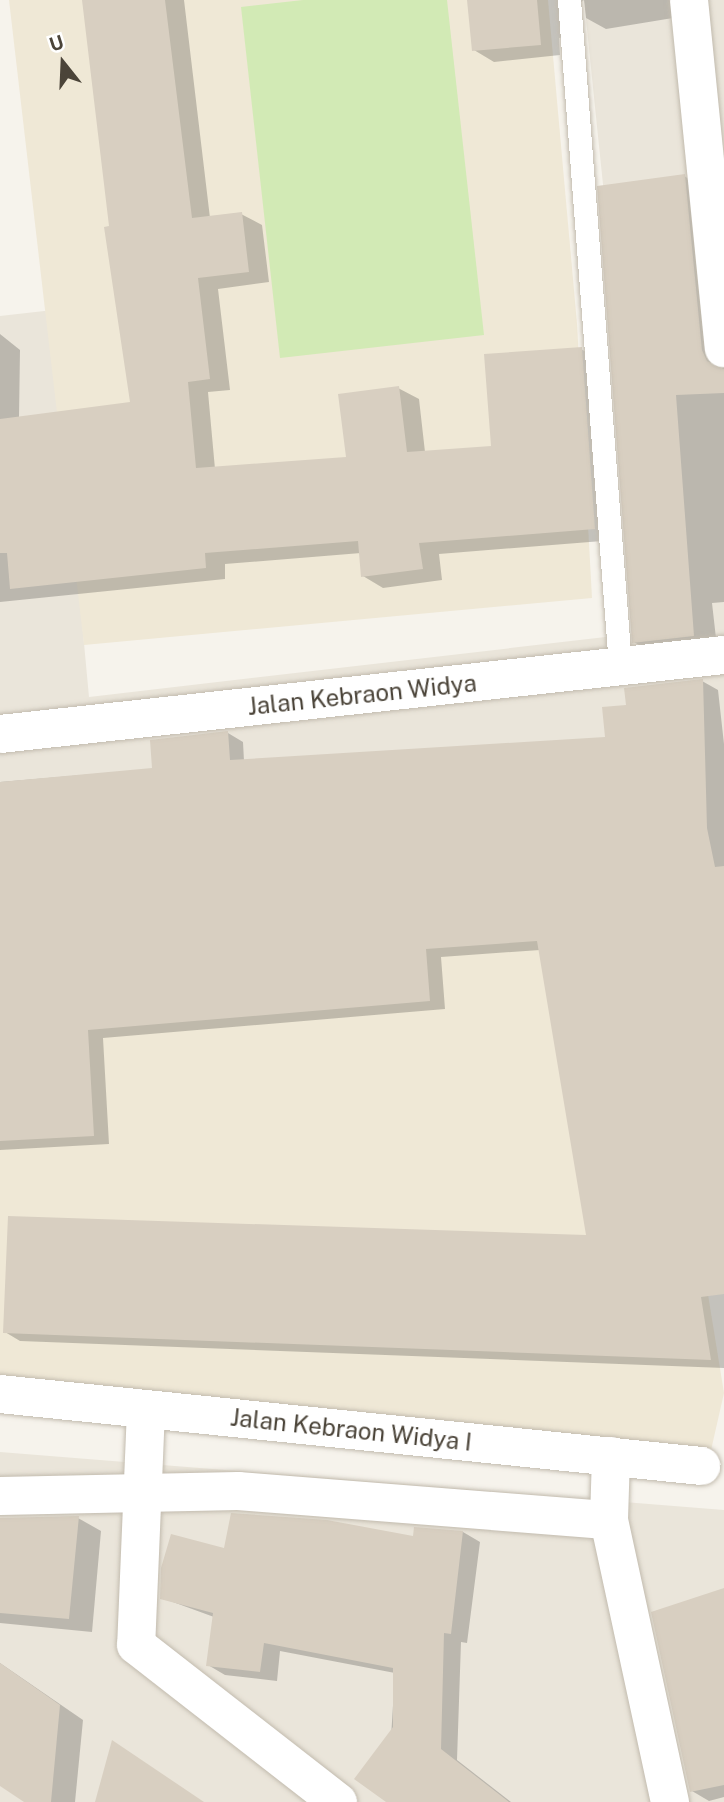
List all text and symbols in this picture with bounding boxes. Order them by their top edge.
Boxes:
north arrow [28,28,98,98]
text: U [47,30,66,56]
street label: Jalan Kebraon Widya [246,669,478,721]
street label: Jalan Kebraon Widya I [228,1403,474,1457]

